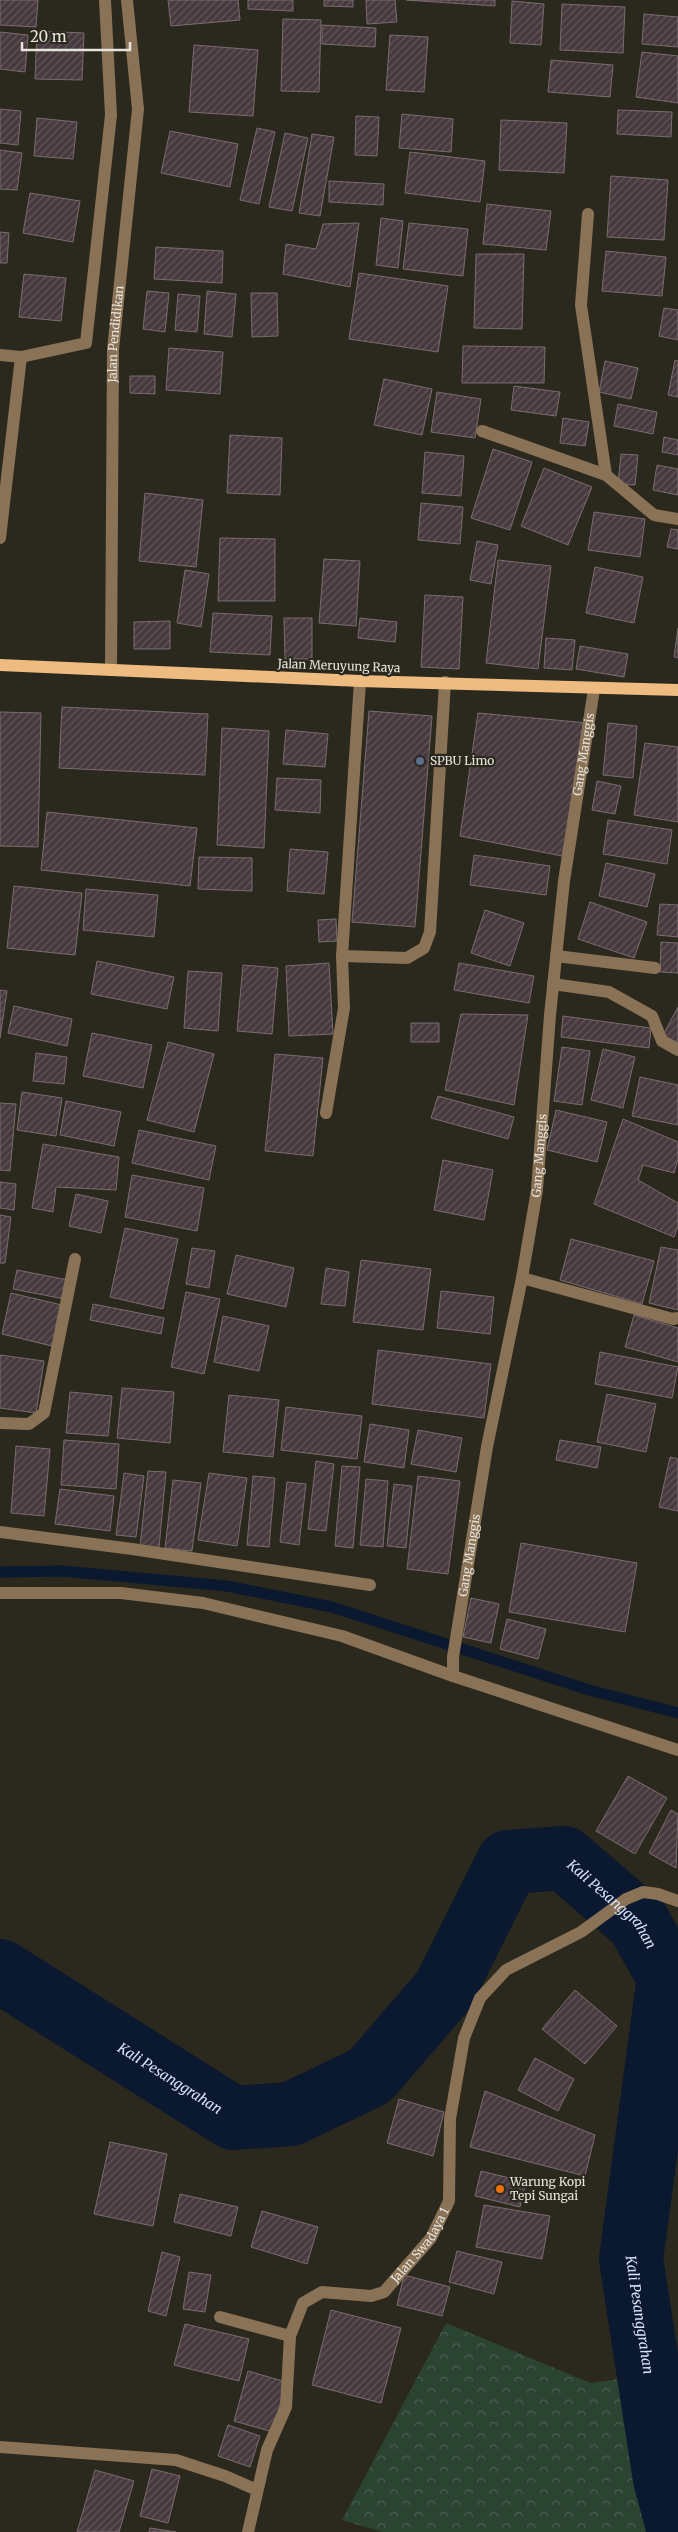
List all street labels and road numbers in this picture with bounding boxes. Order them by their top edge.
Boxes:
street label: Jalan Pendidikan [105,285,127,384]
street label: Jalan Meruyung Raya [276,656,401,675]
street label: Gang Manggis [569,712,597,797]
street label: Gang Manggis [528,1113,550,1199]
street label: Gang Manggis [455,1513,483,1598]
street label: Jalan Swadaya 1 [387,2204,452,2287]

